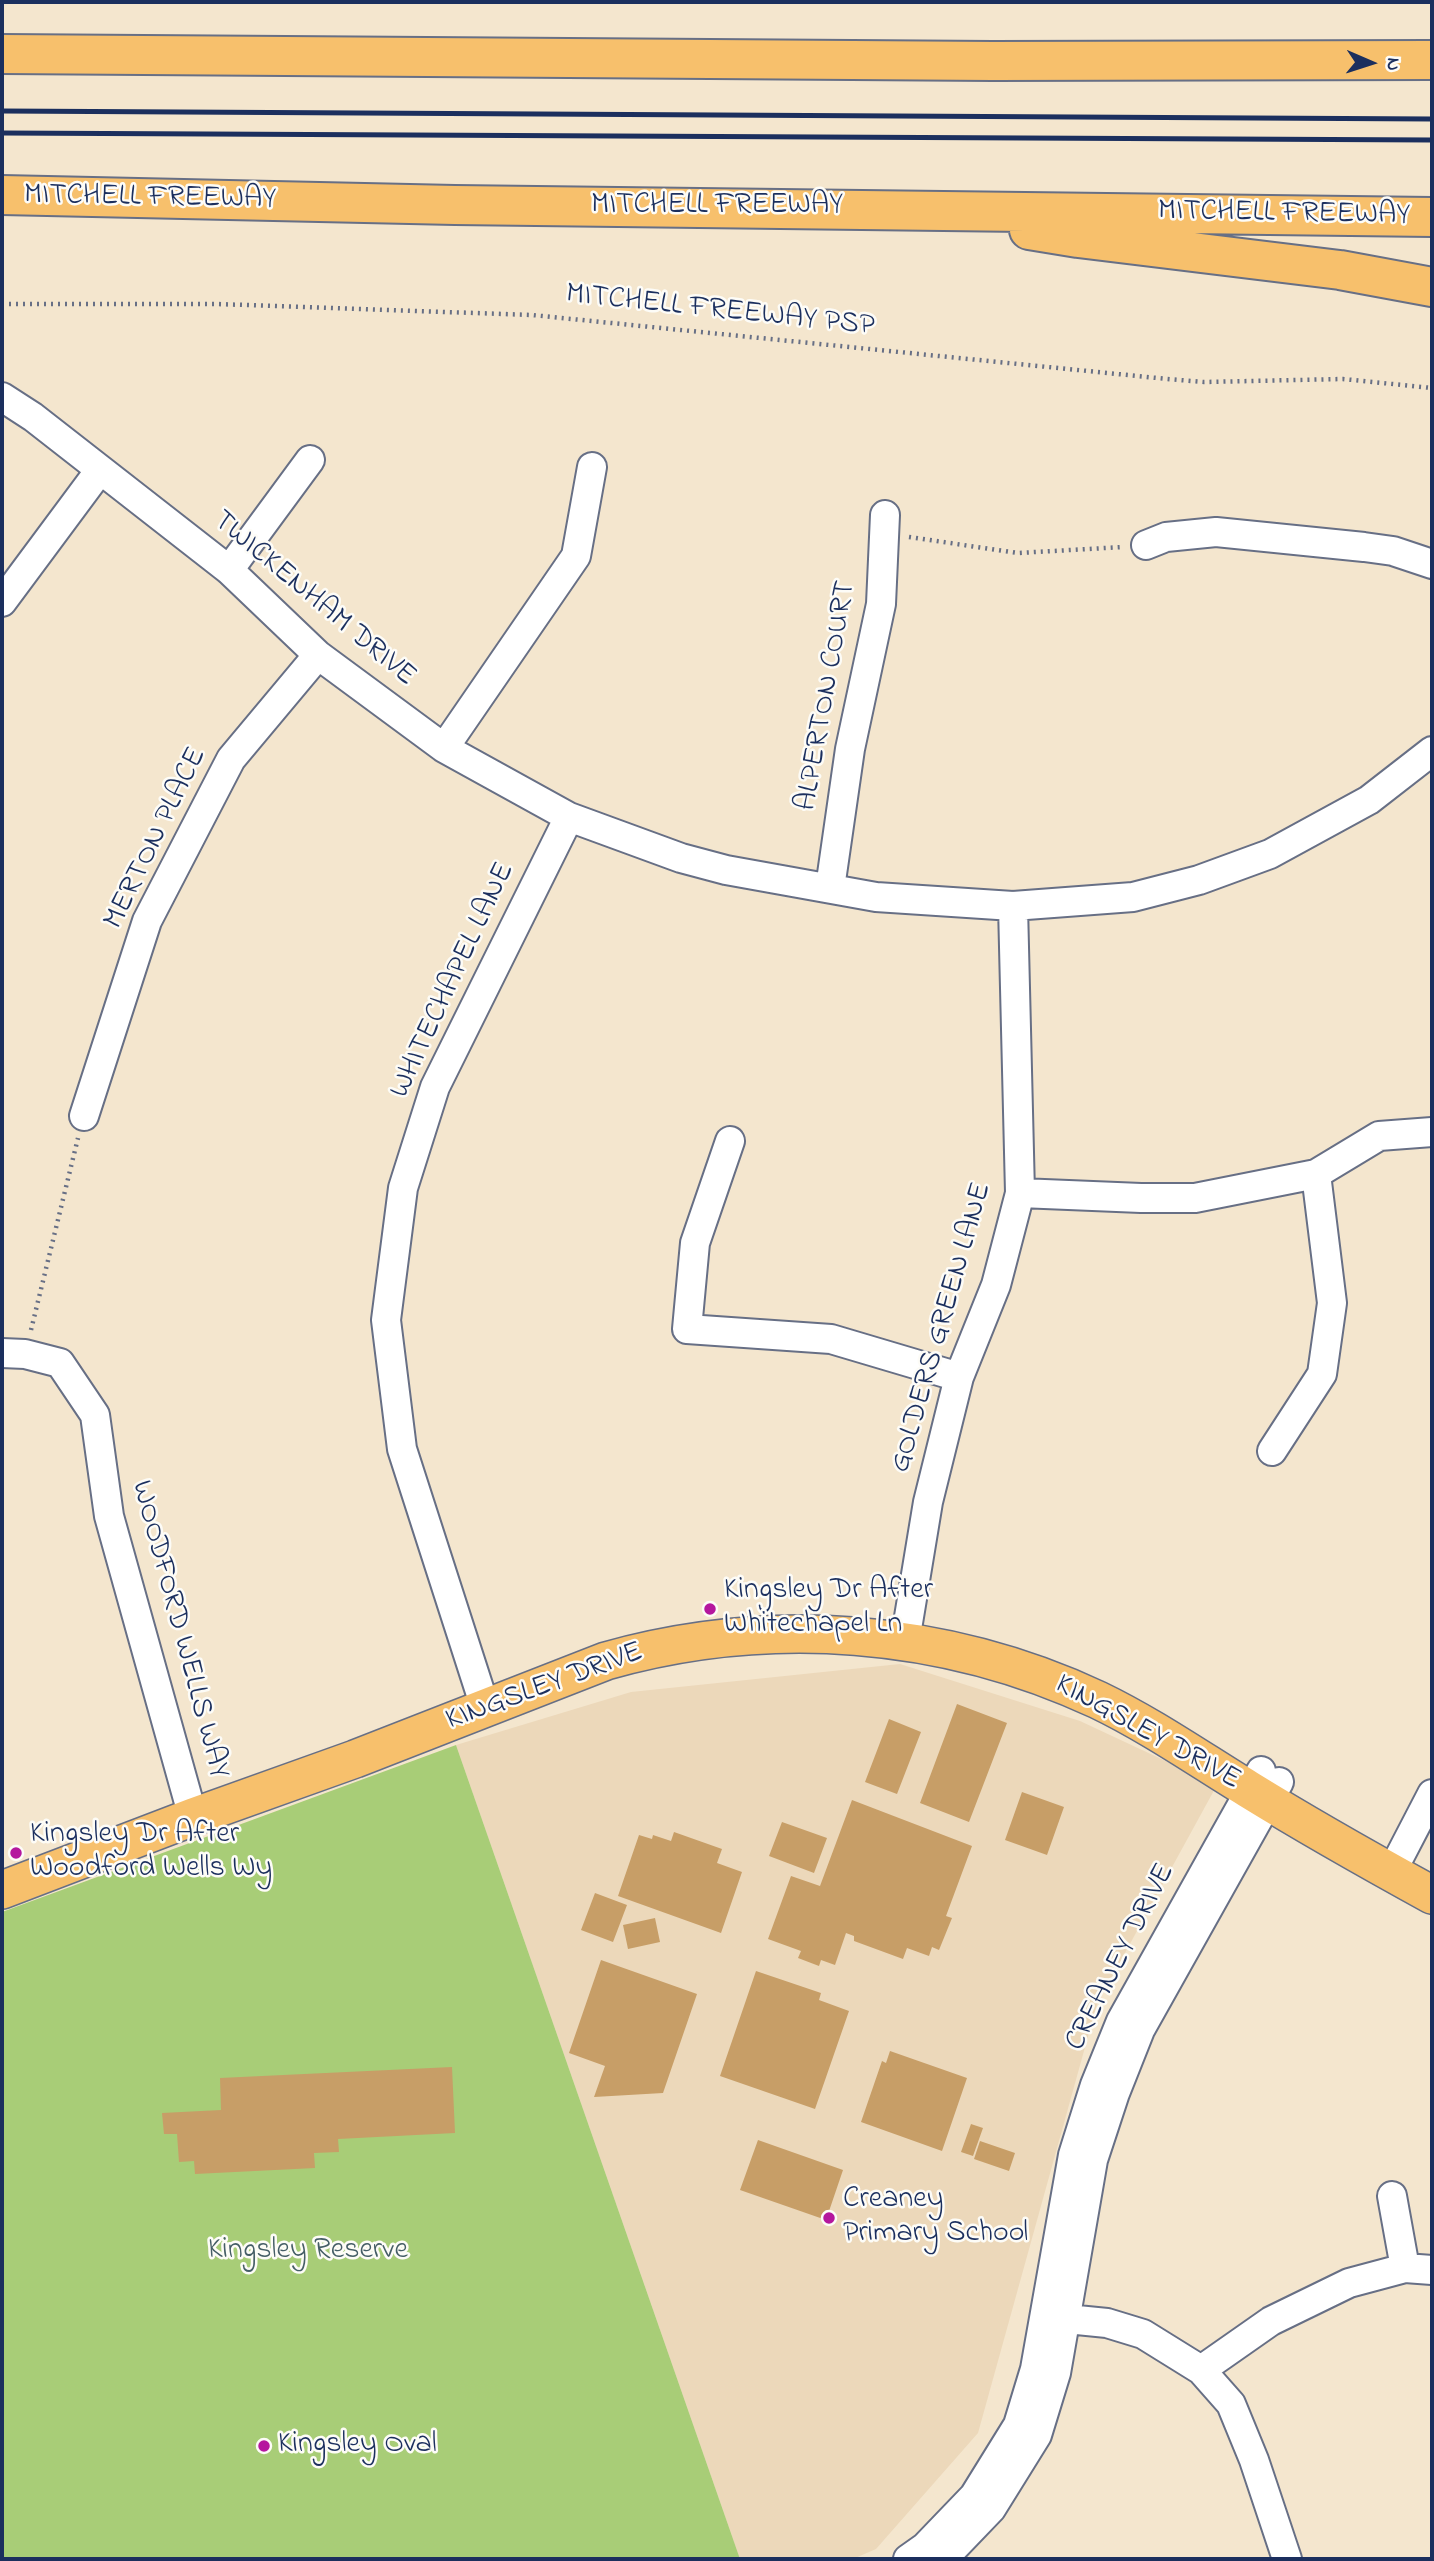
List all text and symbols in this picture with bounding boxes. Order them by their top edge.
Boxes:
north arrow [1336,28,1406,98]
text: N [1379,57,1406,71]
street label: MITCHELL FREEWAY [24,179,276,219]
street label: MITCHELL FREEWAY [591,189,843,225]
street label: MITCHELL FREEWAY [1158,195,1410,235]
street label: MITCHELL FREEWAY PSP [564,278,876,346]
street label: TWICKENHAM DRIVE [204,504,422,696]
street label: ALPERTON COURT [790,578,866,814]
street label: MERTON PLACE [98,742,216,936]
street label: WHITECHAPEL LANE [384,857,524,1105]
street label: GOLDERS GREEN LANE [884,1179,1002,1477]
street label: WOODFORD WELLS WAY [121,1477,235,1783]
place label: Kingsley Dr After Whitechapel Ln [724,1574,933,1644]
marker: Kingsley Dr After Whitechapel Ln [702,1601,718,1617]
street label: KINGSLEY DRIVE [442,1636,648,1740]
street label: KINGSLEY DRIVE [1048,1668,1246,1800]
place label: Kingsley Dr After Woodford Wells Wy [30,1818,272,1888]
marker: Kingsley Dr After Woodford Wells Wy [8,1845,24,1861]
street label: CREANEY DRIVE [1059,1858,1185,2058]
place label: Creaney Primary School [843,2183,1028,2254]
marker: Creaney Primary School [821,2210,837,2226]
park label: Kingsley Reserve [208,2234,408,2270]
place label: Kingsley Oval [278,2428,437,2464]
marker: Kingsley Oval [256,2438,272,2454]

